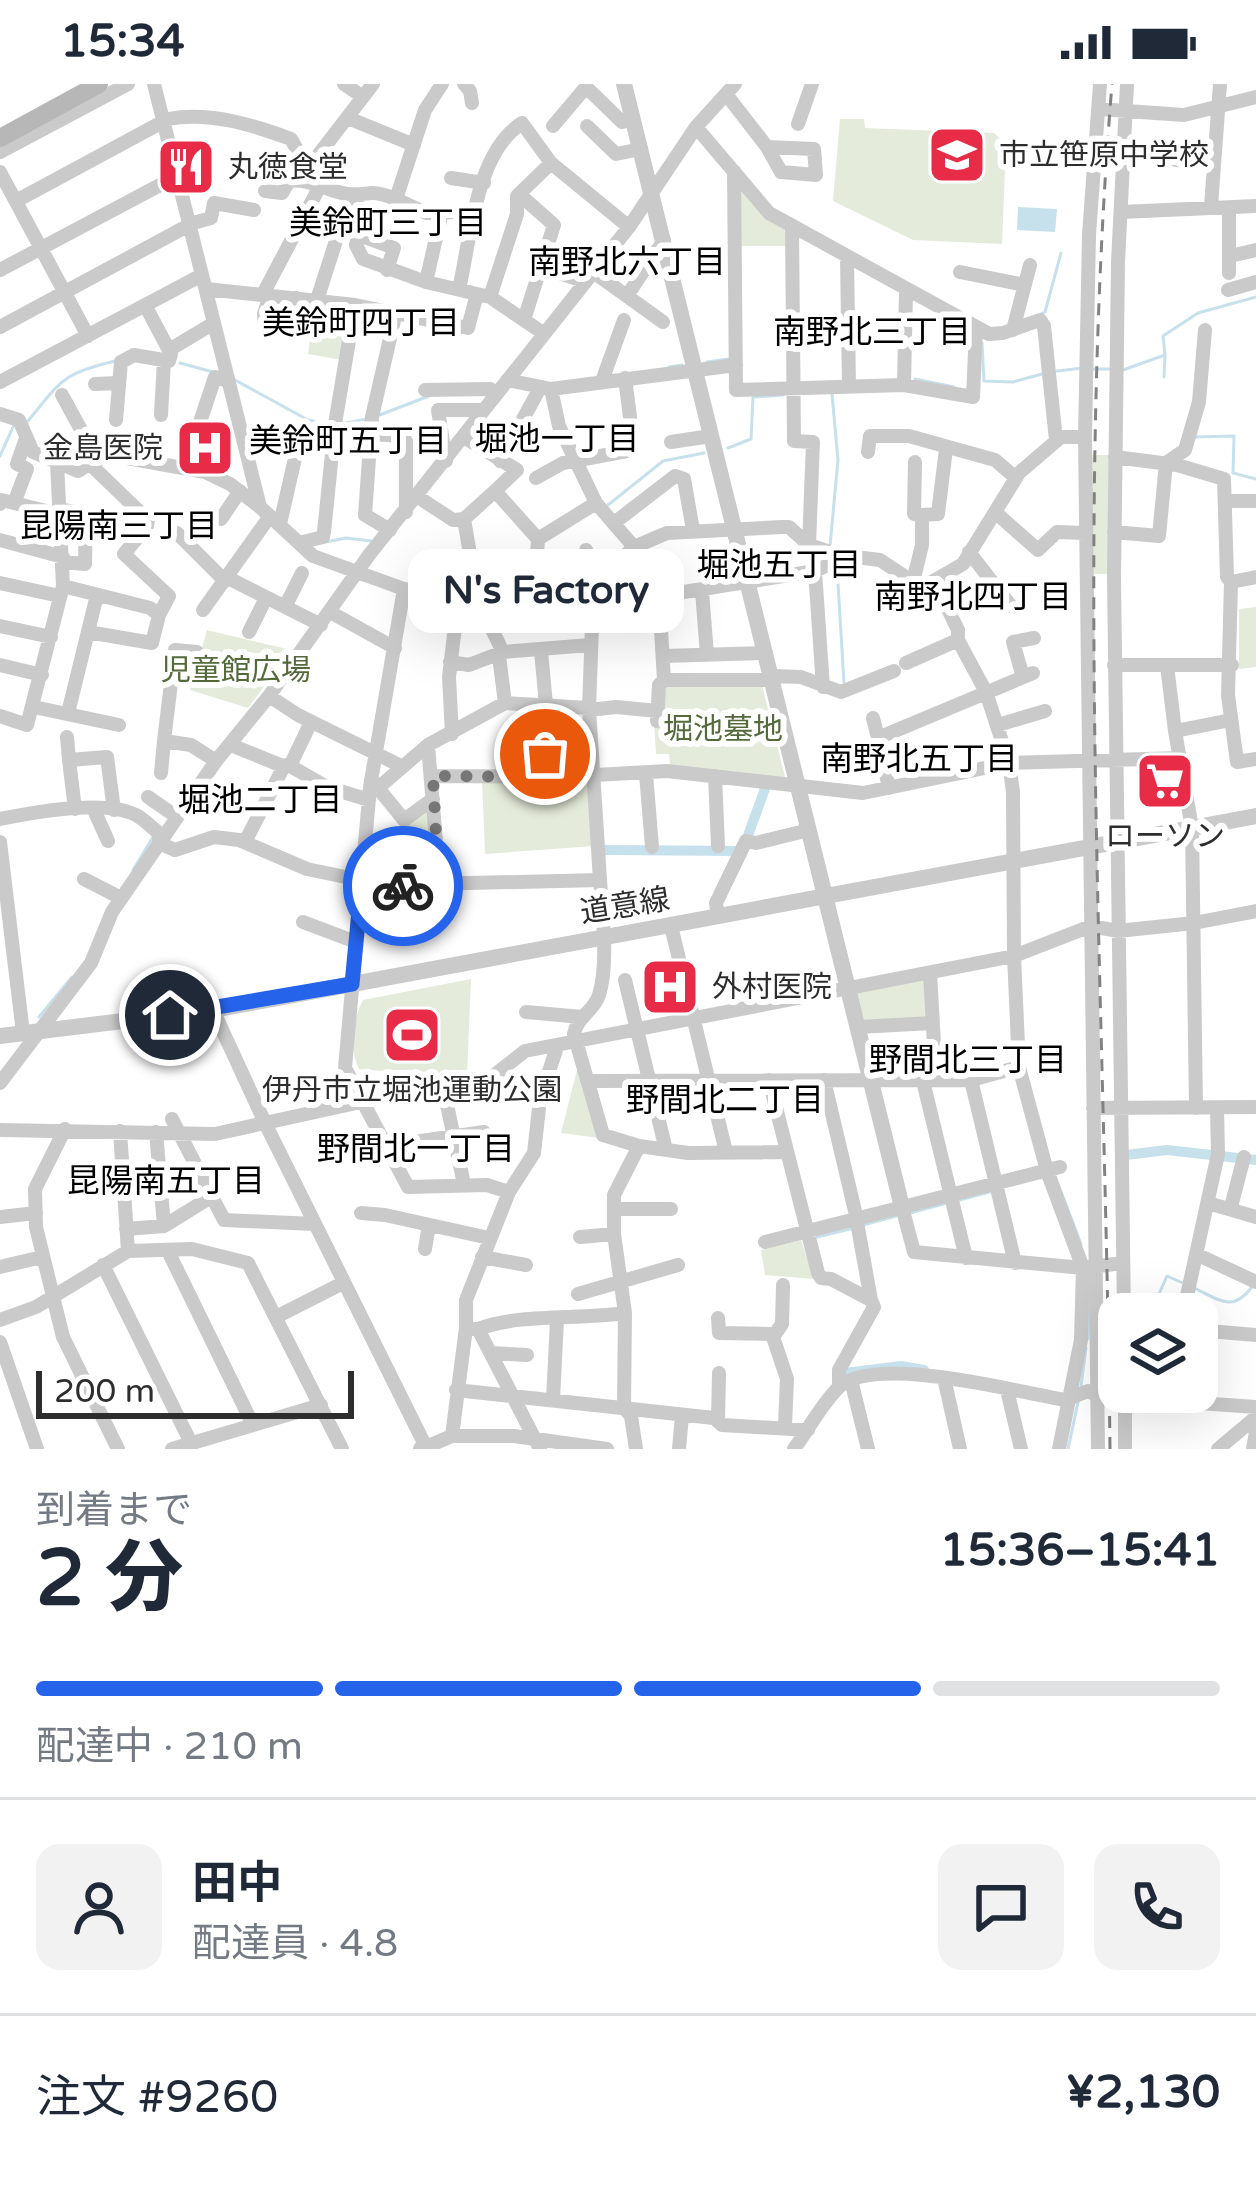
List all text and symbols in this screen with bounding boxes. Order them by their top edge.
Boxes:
text: 15:34 [60,15,185,69]
school or university icon: 市立笹原中学校 [926,124,988,186]
restaurant icon: 丸徳食堂 [155,136,217,198]
place label: 市立笹原中学校 [999,137,1209,174]
place label: 丸徳食堂 [228,149,348,186]
district label: 美鈴町三丁目 [289,204,487,243]
district label: 南野北六丁目 [528,243,726,282]
district label: 美鈴町四丁目 [262,304,460,343]
district label: 南野北三丁目 [773,313,971,352]
hospital icon: 金島医院 [174,417,236,479]
district label: 堀池一丁目 [475,420,640,459]
district label: 美鈴町五丁目 [249,422,447,461]
place label: 金島医院 [43,430,163,467]
district label: 昆陽南三丁目 [20,507,218,546]
district label: 堀池五丁目 [697,546,862,585]
callout: N's Factory [407,550,683,634]
text: N's Factory [443,567,649,614]
district label: 南野北四丁目 [874,578,1072,617]
park label: 児童館広場 [161,652,311,689]
pin [494,703,596,805]
park label: 堀池墓地 [663,711,783,748]
icon: bag [512,721,578,787]
district label: 南野北五丁目 [820,740,1018,779]
supermarket icon: ローソン [1134,750,1196,812]
district label: 堀池二丁目 [178,781,343,820]
place label: ローソン [1105,818,1225,855]
courier [343,826,463,946]
icon: bike [370,853,436,919]
street label: 道意線 [578,881,672,931]
hospital icon: 外村医院 [639,956,701,1018]
pin [119,964,221,1066]
place label: 外村医院 [712,969,832,1006]
icon: home [137,982,203,1048]
sports icon: 伊丹市立堀池運動公園 [381,1004,443,1066]
district label: 野間北三丁目 [869,1041,1067,1080]
place label: 伊丹市立堀池運動公園 [262,1072,562,1109]
district label: 野間北二丁目 [626,1081,824,1120]
district label: 野間北一丁目 [317,1130,515,1169]
district label: 昆陽南五丁目 [67,1162,265,1201]
map controls [1098,1293,1218,1413]
button: layers [1098,1293,1218,1413]
scale bar [36,1365,354,1418]
text: 200 m [54,1372,155,1411]
text: 到着まで [36,1487,192,1534]
text: 15:36–15:41 [940,1524,1220,1578]
text: 2 分 [36,1532,183,1626]
text: 配達中 · 210 m [36,1723,303,1770]
button: person [36,1844,162,1970]
button: chat [938,1844,1064,1970]
button: phone [1094,1844,1220,1970]
text: 田中 [192,1857,282,1911]
text: 配達員 · 4.8 [192,1920,398,1967]
text: ¥2,130 [1066,2066,1220,2120]
text: 注文 #9260 [36,2071,278,2125]

